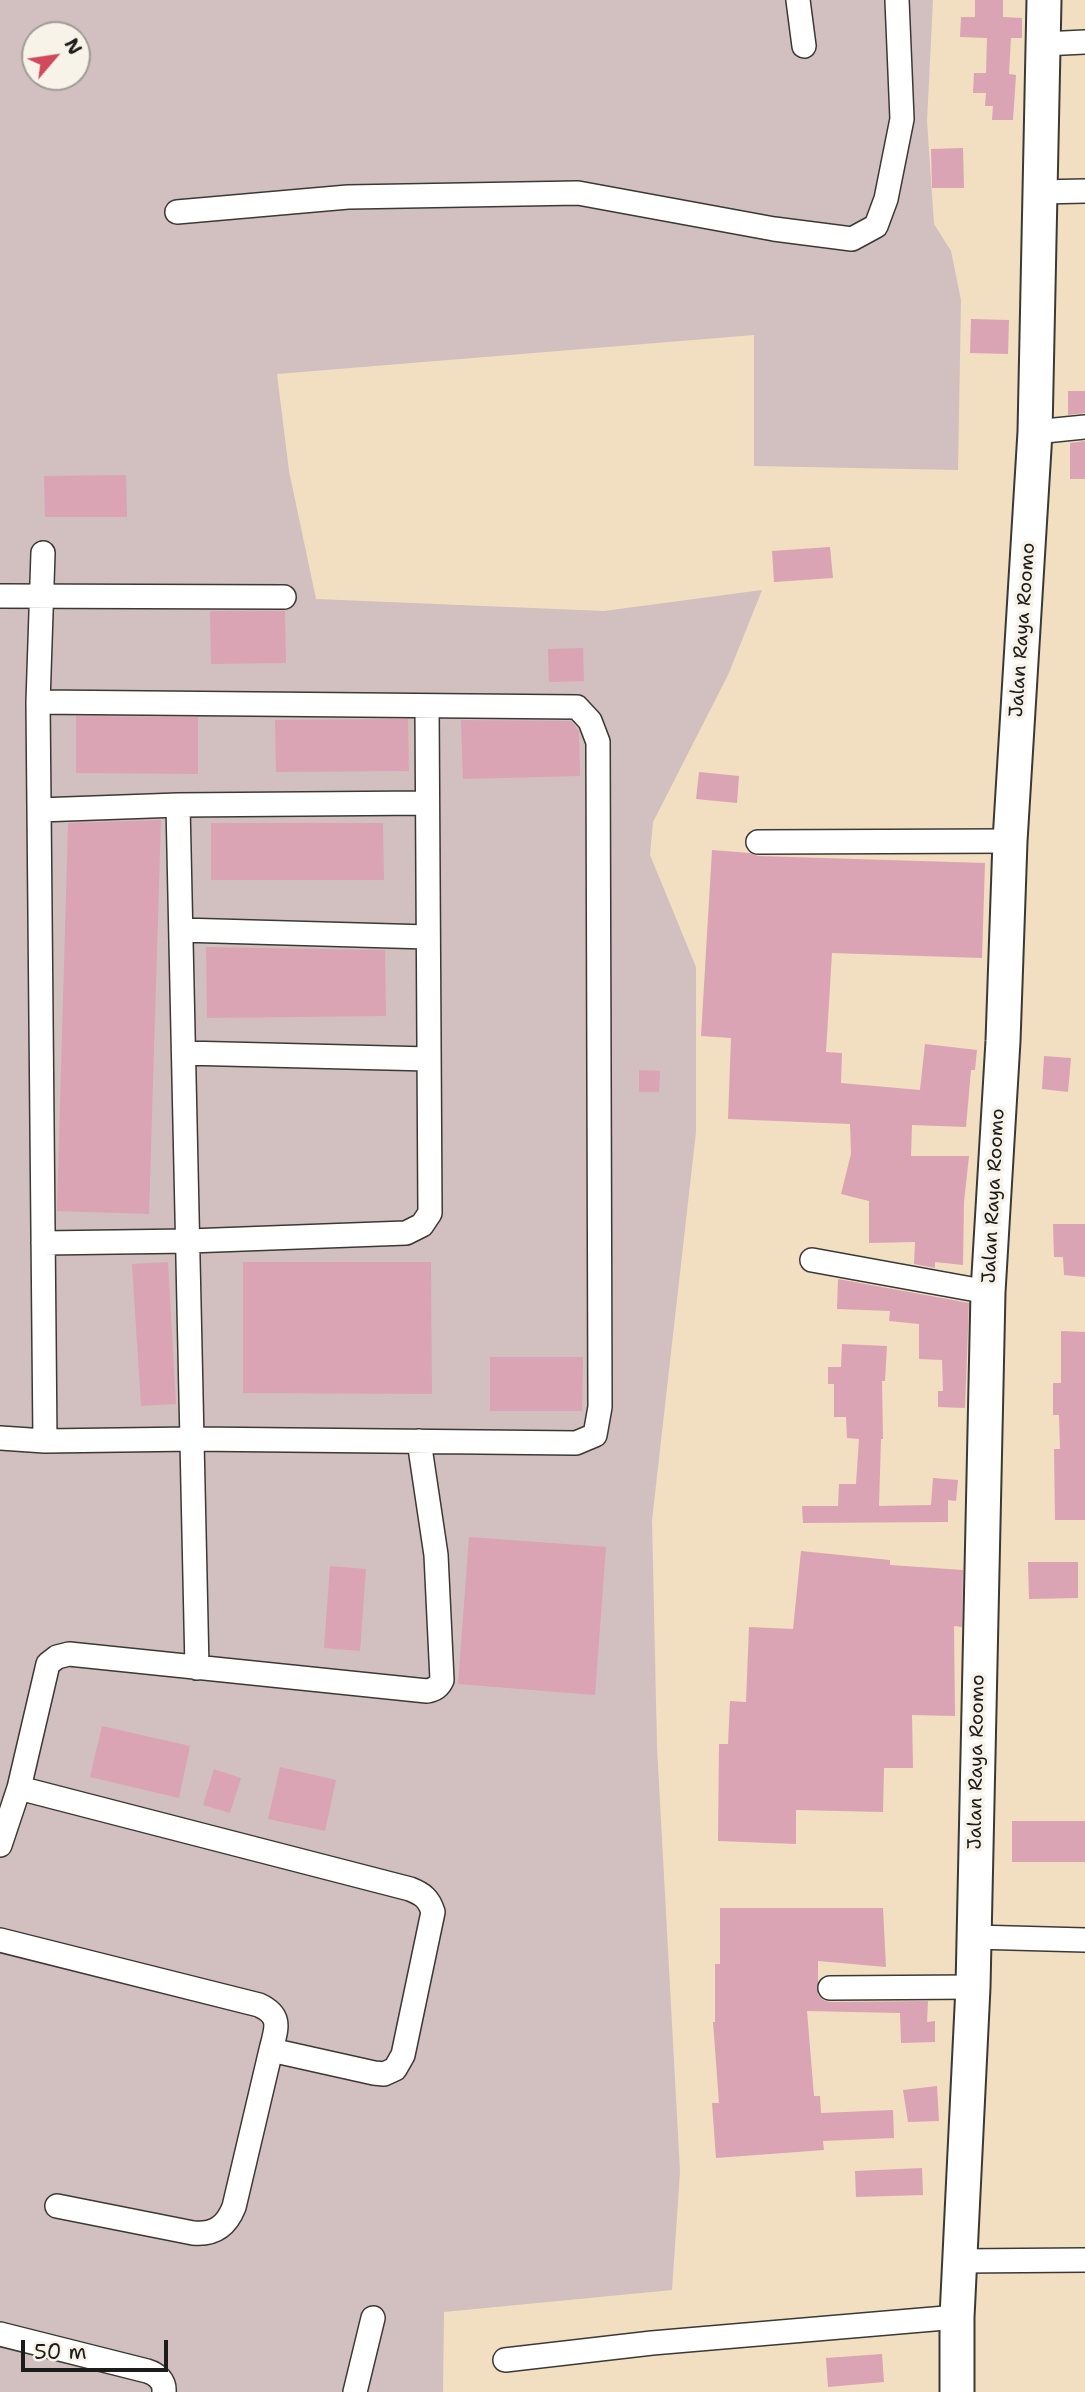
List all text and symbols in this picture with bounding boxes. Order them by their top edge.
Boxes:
north arrow [21,21,91,91]
text: N [58,34,88,59]
street label: Jalan Raya Roomo [1006,542,1040,718]
street label: Jalan Raya Roomo [978,1108,1010,1284]
street label: Jalan Raya Roomo [964,1674,990,1850]
scale bar [24,2326,172,2370]
text: 50 m [34,2338,87,2366]

